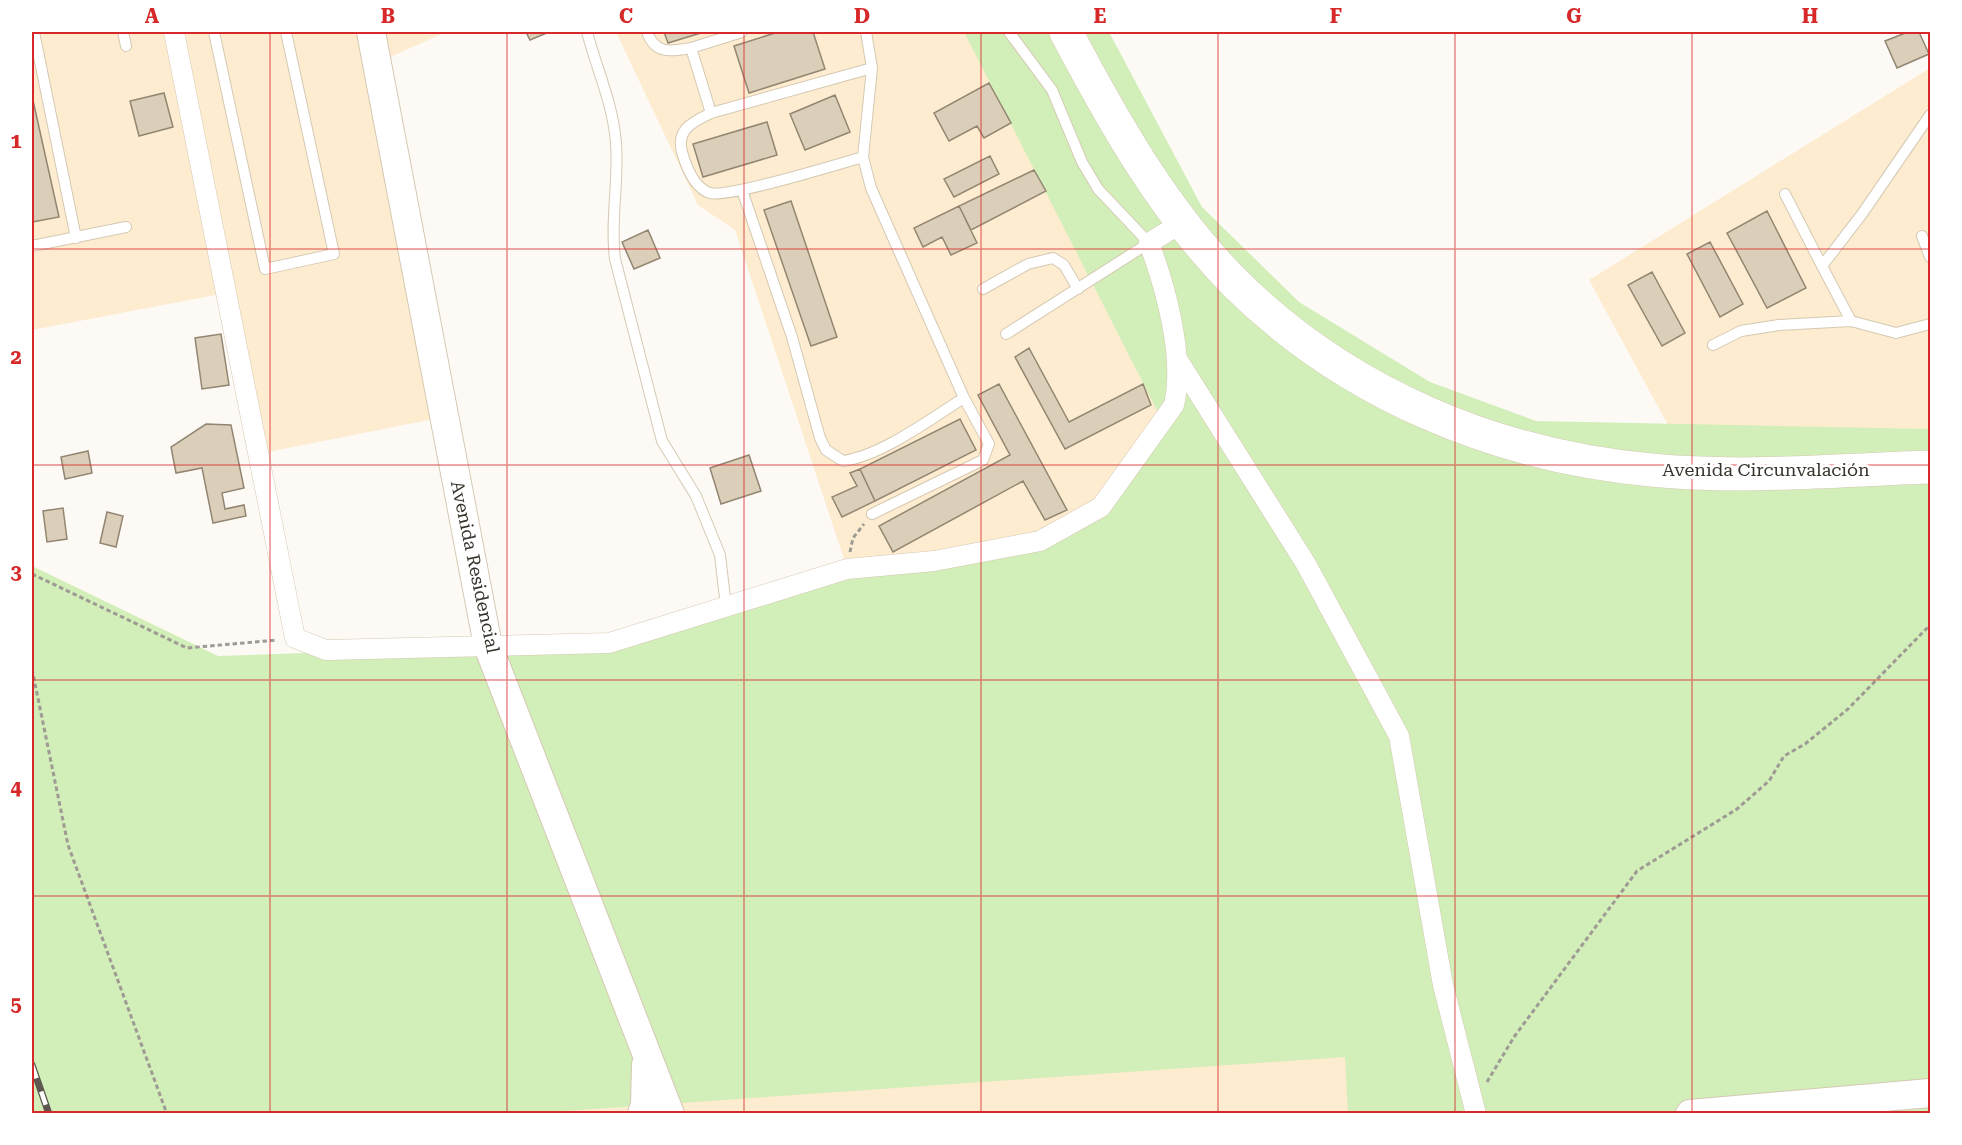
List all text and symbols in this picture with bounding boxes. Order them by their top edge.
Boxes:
text: A [145,4,160,28]
text: B [381,4,395,28]
text: C [619,4,633,28]
text: D [854,4,870,28]
text: E [1094,4,1107,28]
text: F [1330,4,1342,28]
text: G [1566,4,1582,28]
text: H [1802,4,1818,28]
text: 1 [10,129,22,153]
text: 2 [10,345,22,369]
street label: Avenida Circunvalación [1662,459,1870,480]
street label: Avenida Residencial [447,479,504,655]
text: 3 [10,560,22,584]
text: 4 [10,776,22,800]
text: 5 [10,992,22,1016]

